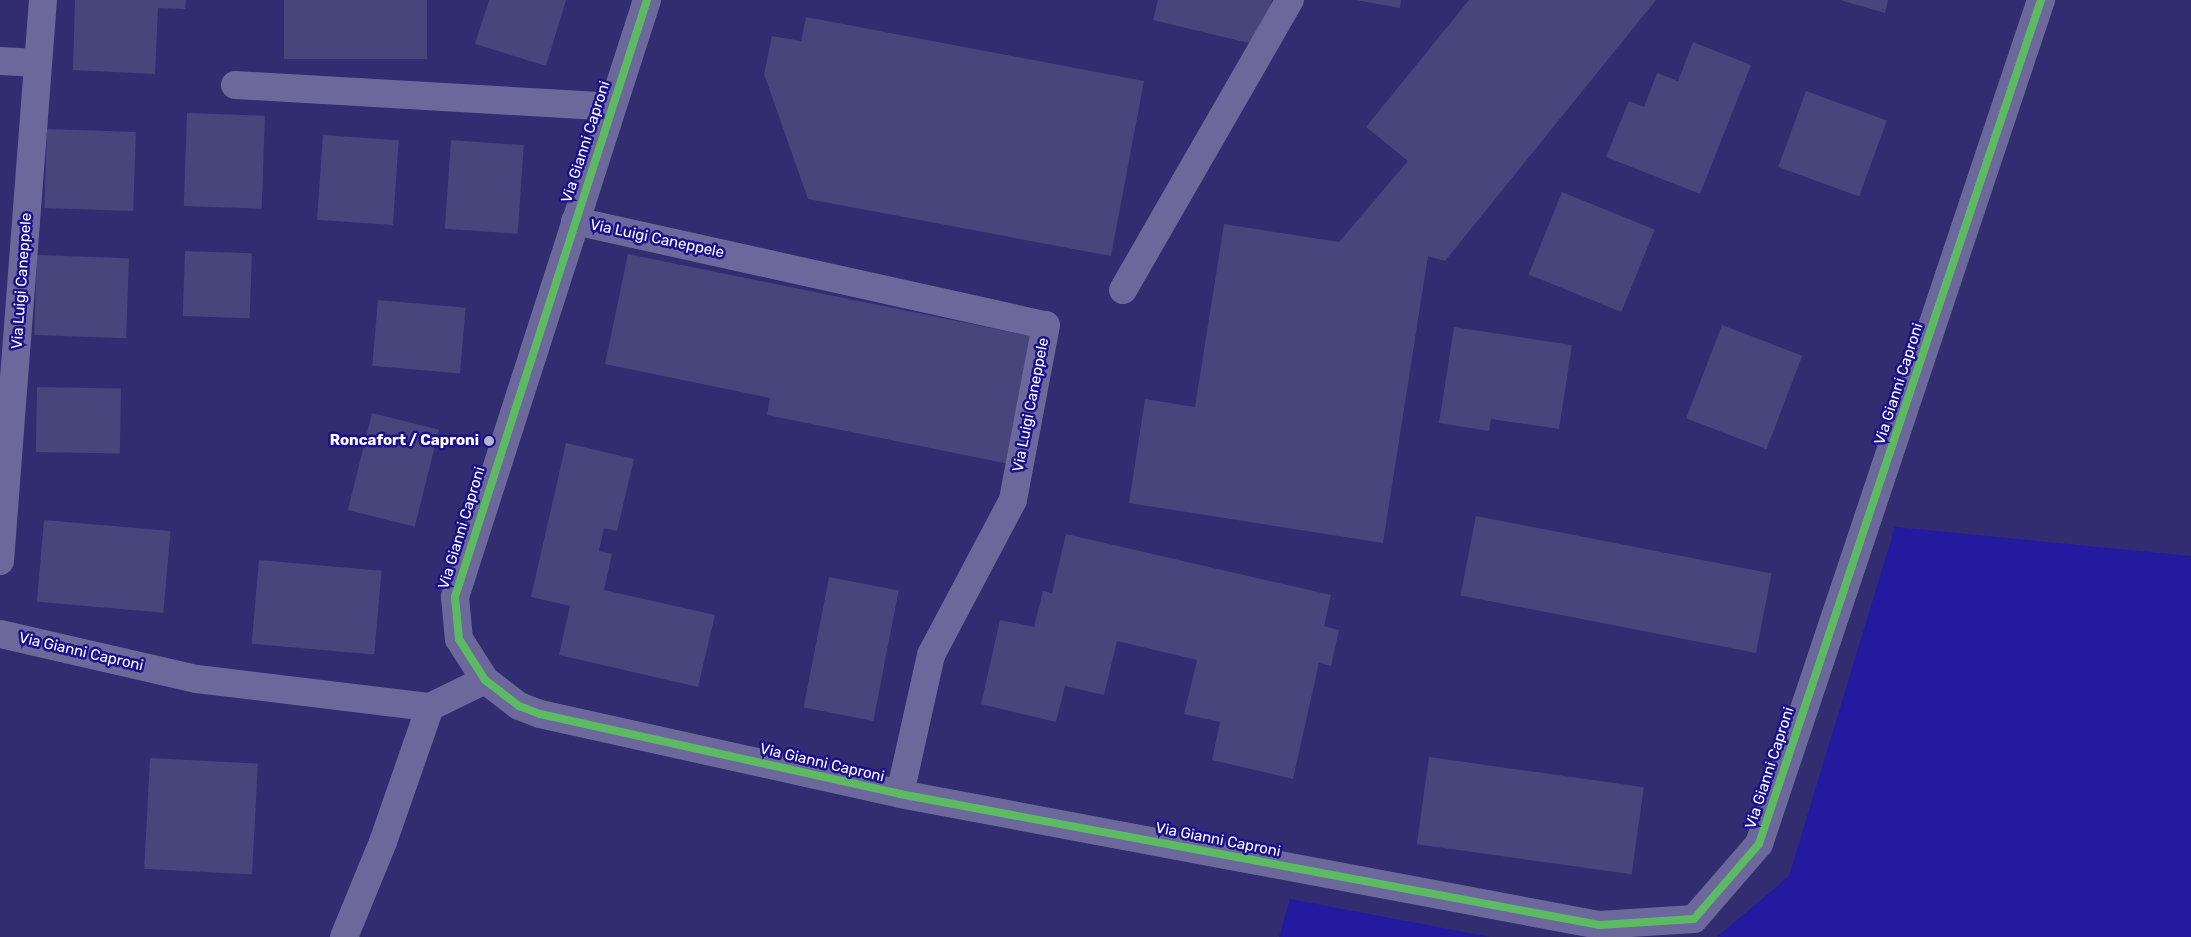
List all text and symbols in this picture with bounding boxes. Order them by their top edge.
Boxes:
street label: Via Gianni Caproni [558,79,614,205]
street label: Via Luigi Caneppele [8,212,36,350]
street label: Via Luigi Caneppele [588,216,726,262]
street label: Via Gianni Caproni [1871,321,1927,447]
street label: Via Luigi Caneppele [1009,336,1053,474]
place label: Roncafort / Caproni [330,432,479,450]
marker: Roncafort / Caproni [483,435,495,447]
street label: Via Gianni Caproni [435,465,489,591]
street label: Via Gianni Caproni [17,629,145,675]
street label: Via Gianni Caproni [1742,705,1798,831]
street label: Via Gianni Caproni [758,740,886,786]
street label: Via Gianni Caproni [1154,819,1282,861]

